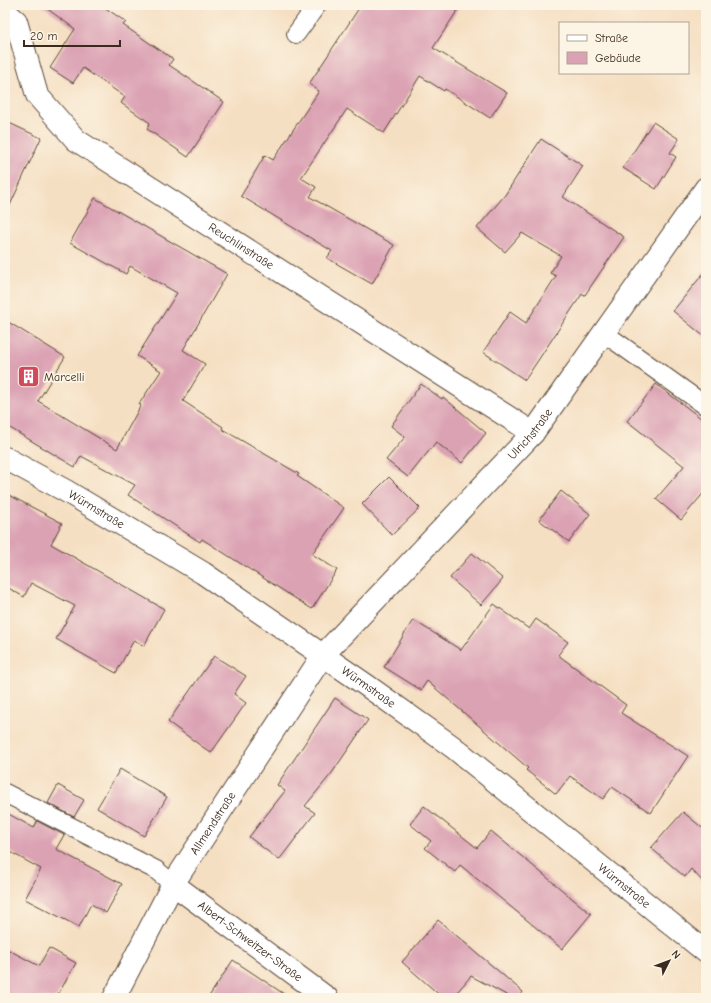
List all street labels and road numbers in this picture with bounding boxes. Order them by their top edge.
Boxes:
street label: Reuchlinstraße [206,220,277,272]
street label: Ulrichstraße [505,406,555,462]
street label: Würmstraße [66,487,127,531]
street label: Würmstraße [339,663,398,711]
street label: Allmendstraße [187,789,239,858]
street label: Würmstraße [595,861,653,911]
street label: Albert-Schweitzer-Straße [195,898,305,984]

